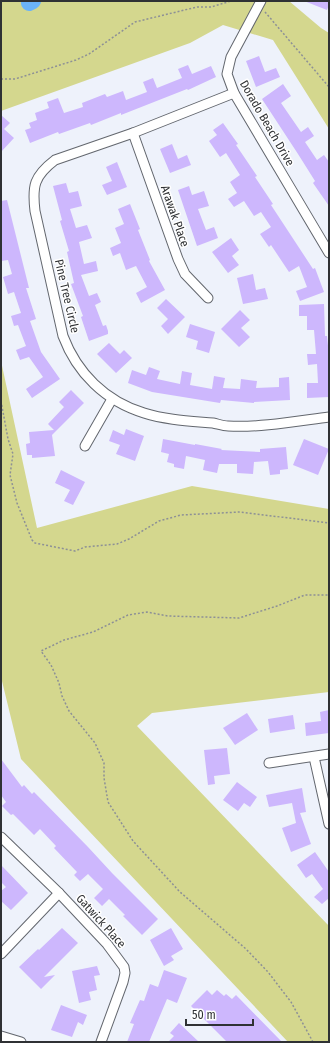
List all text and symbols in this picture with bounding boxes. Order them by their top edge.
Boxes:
street label: Dorado Beach Drive [237,78,297,168]
street label: Arawak Place [158,183,192,249]
street label: Pine Tree Circle [52,258,82,334]
street label: Gatwick Place [73,891,129,951]
scale bar [186,1001,253,1027]
text: 50 m [192,1008,216,1022]

